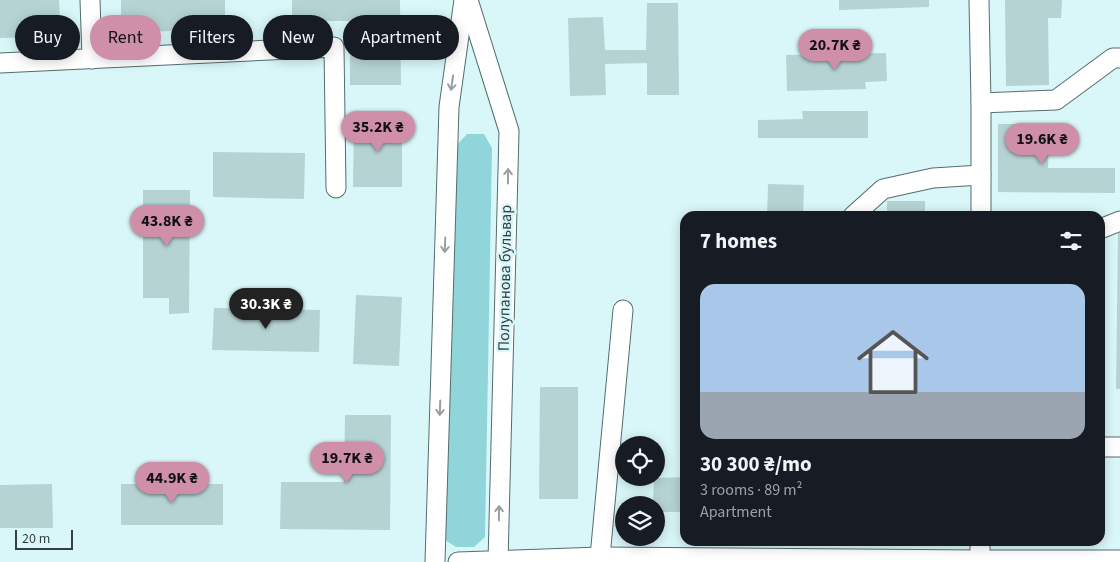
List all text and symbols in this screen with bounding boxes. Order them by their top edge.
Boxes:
chip: Buy [15,15,80,60]
chip: Rent [90,15,161,60]
chip: Filters [171,15,253,60]
chip: New [263,15,333,60]
chip: Apartment [343,15,459,60]
pin: 20.7K ₴ [789,28,881,71]
text: 20.7K ₴ [809,34,861,56]
one-way arrow [447,75,457,91]
pin: 35.2K ₴ [332,110,424,153]
text: 35.2K ₴ [352,116,404,138]
pin: 19.6K ₴ [996,122,1088,165]
text: 19.6K ₴ [1016,128,1068,150]
one-way arrow [503,168,512,184]
pin: 43.8K ₴ [121,204,213,247]
street label: Полупанова бульвар [493,205,517,351]
text: 43.8K ₴ [141,210,193,232]
text: 7 homes [700,226,777,256]
icon: filters [1057,227,1085,255]
one-way arrow [440,237,449,253]
pin: 30.3K ₴ [220,288,312,330]
text: 30.3K ₴ [240,293,292,315]
icon: home [848,317,938,407]
one-way arrow [435,399,444,415]
map controls [615,436,665,546]
button: locate [615,436,665,486]
pin: 19.7K ₴ [301,442,393,484]
text: 19.7K ₴ [321,447,373,469]
text: 30 300 ₴/mo [700,449,812,479]
pin: 44.9K ₴ [126,462,218,504]
text: 44.9K ₴ [146,467,198,489]
text: 3 rooms · 89 m² [700,479,802,501]
button: layers [615,496,665,546]
text: Apartment [700,501,772,523]
one-way arrow [494,506,504,522]
scale bar [15,527,72,550]
text: 20 m [22,529,50,549]

